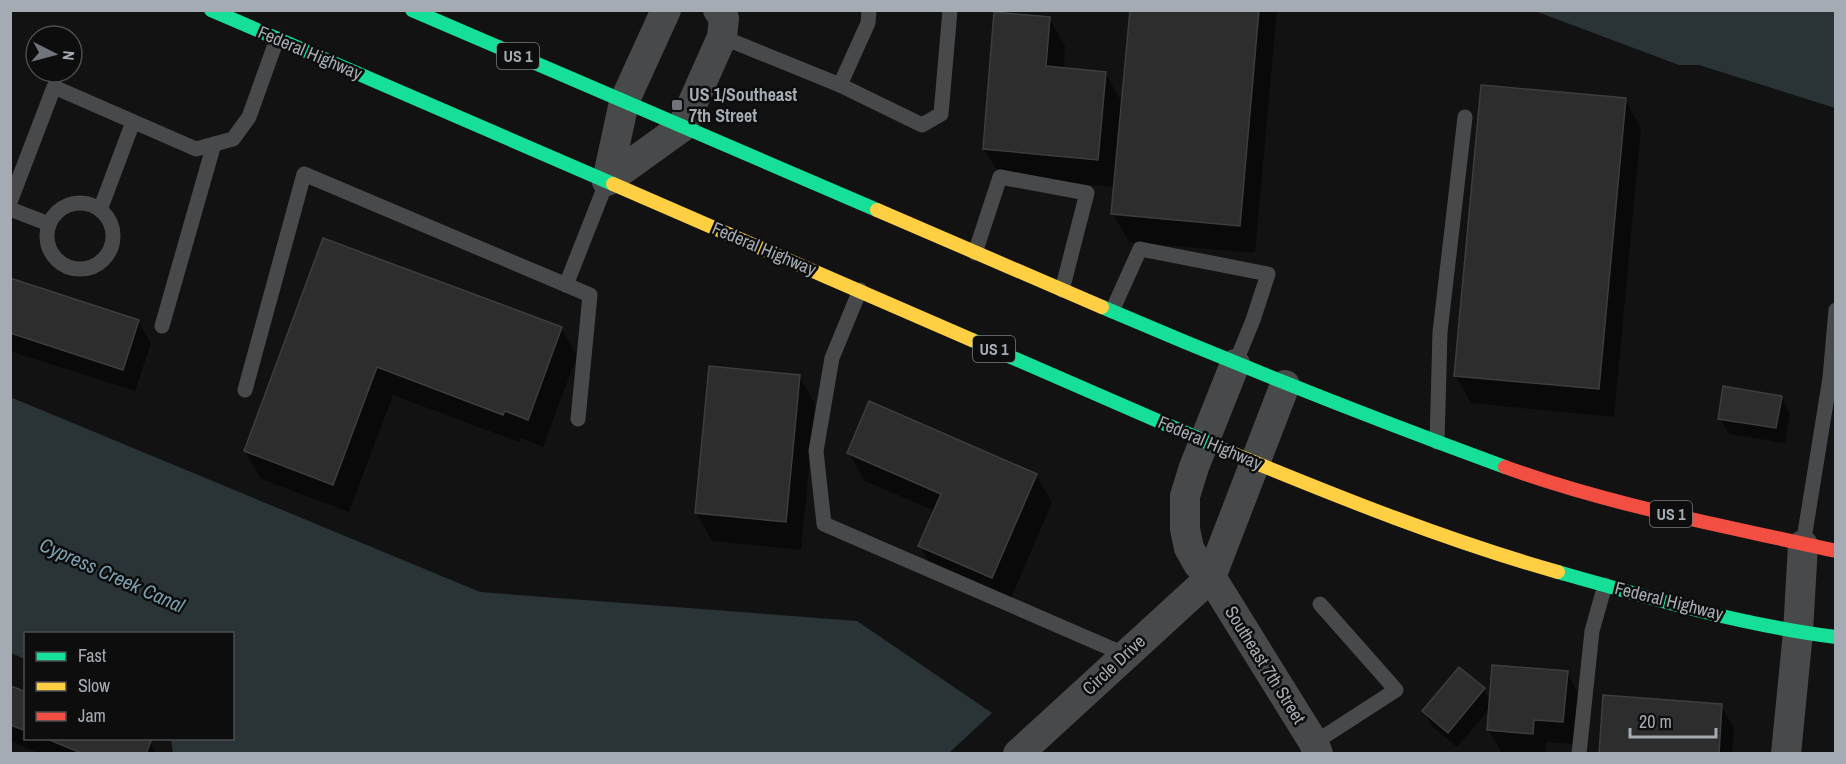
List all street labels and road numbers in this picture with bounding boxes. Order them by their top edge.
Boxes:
street label: Federal Highway [254,19,367,86]
road number: US 1 [497,43,539,69]
street label: Federal Highway [708,215,821,282]
road number: US 1 [973,336,1015,362]
street label: Federal Highway [1154,409,1267,476]
road number: US 1 [1650,501,1692,527]
street label: Federal Highway [1612,575,1727,626]
street label: Southeast 7th Street [1219,601,1312,728]
street label: Circle Drive [1077,629,1151,700]

